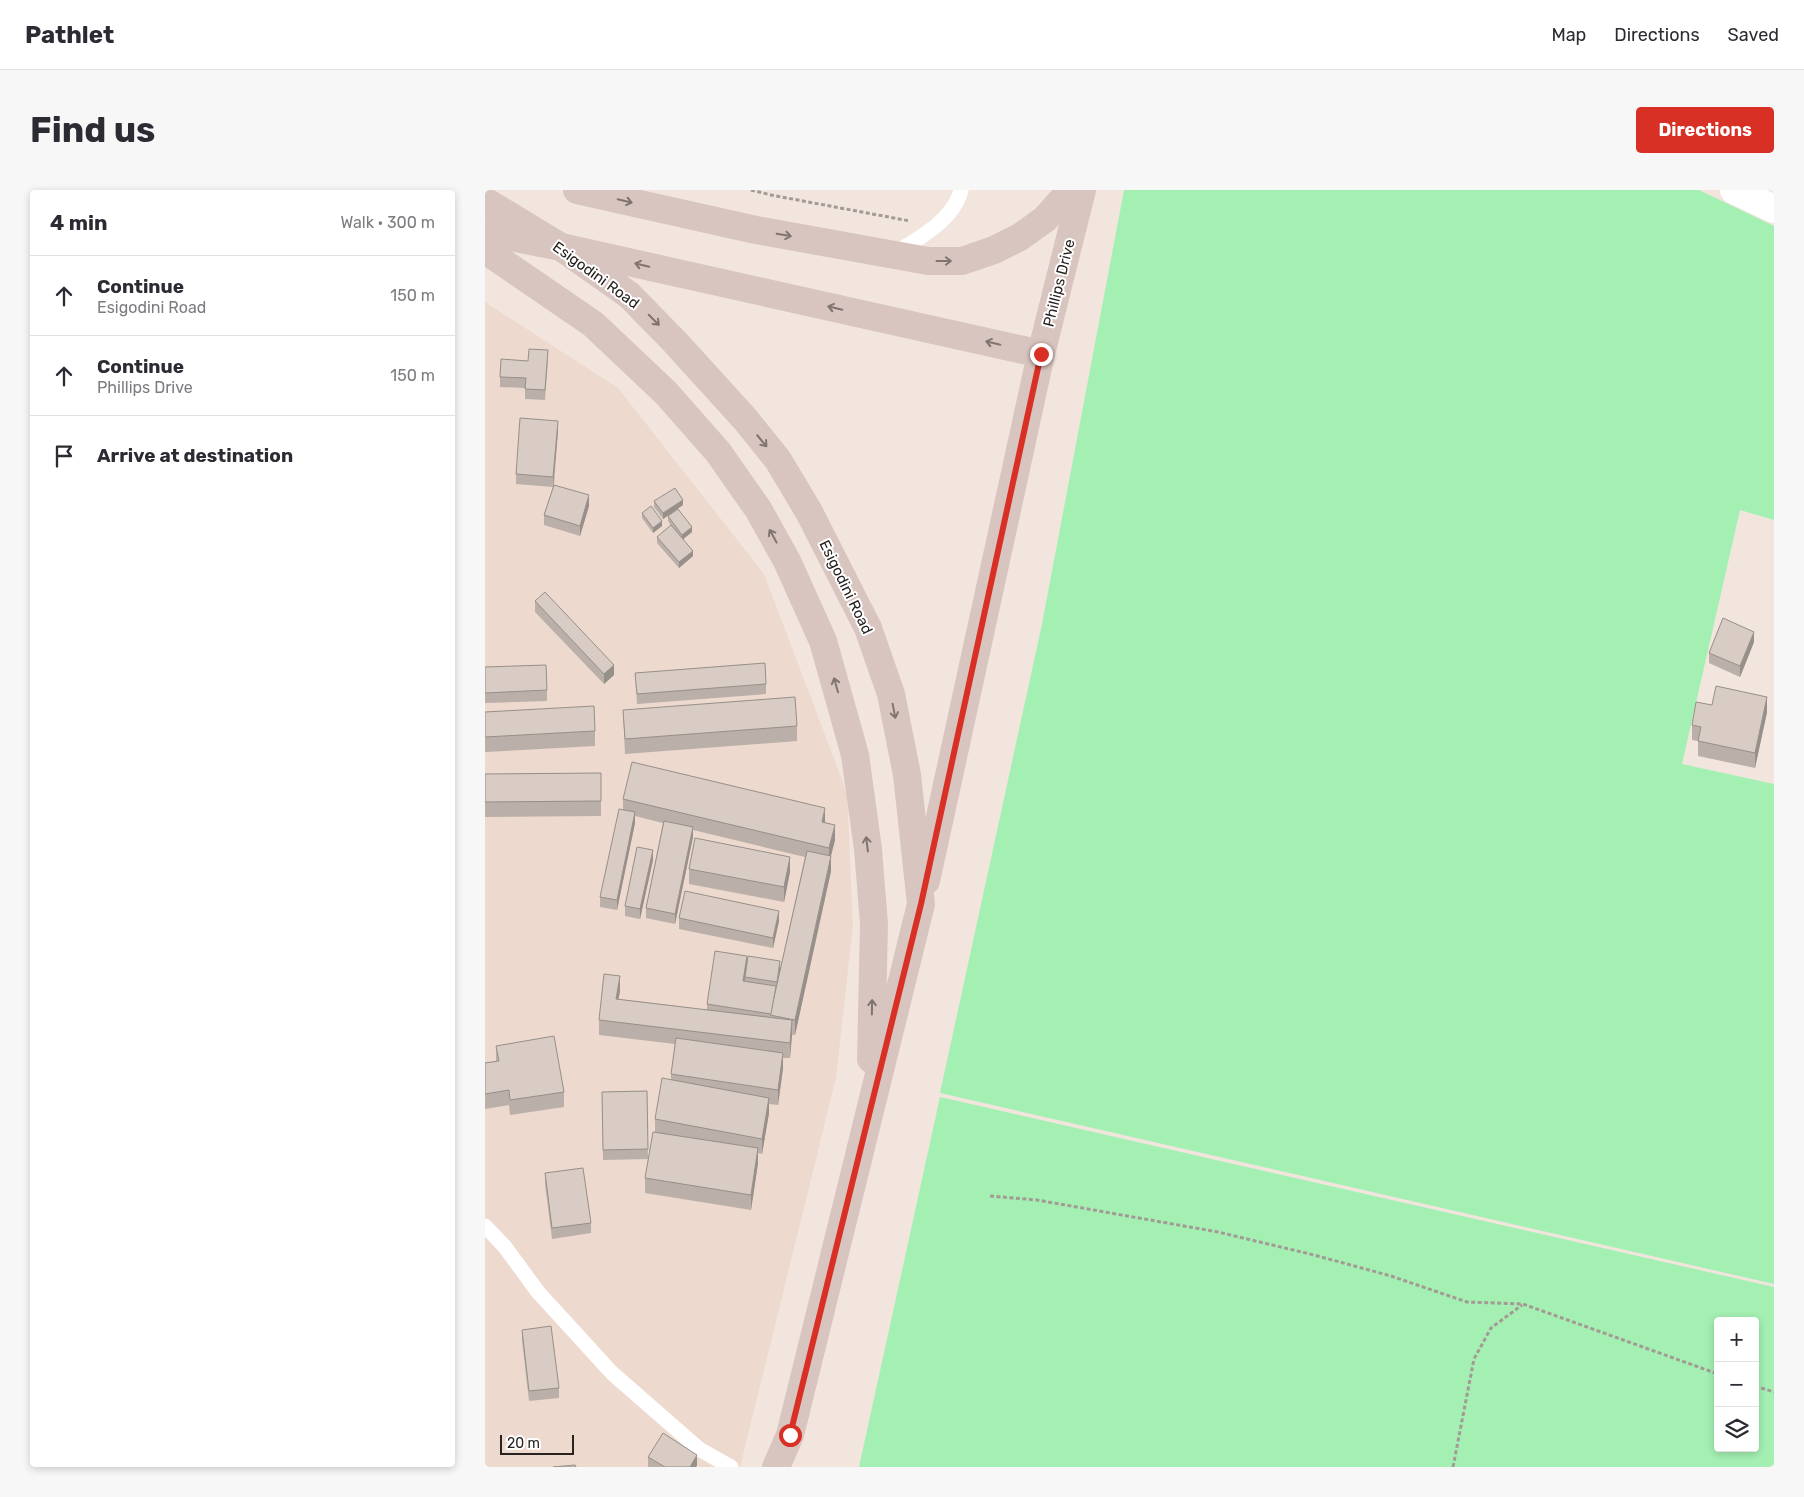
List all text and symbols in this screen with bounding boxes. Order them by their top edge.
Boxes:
text: Pathlet [25,21,114,49]
text: Map [1551,24,1586,46]
text: Directions [1614,24,1700,46]
text: Saved [1728,24,1779,46]
button: Directions [1636,107,1774,153]
text: Find us [30,109,155,151]
one-way arrow [616,196,632,206]
text: 4 min [50,210,108,235]
text: Walk · 300 m [341,213,435,232]
one-way arrow [775,230,791,240]
street label: Phillips Drive [1039,237,1079,329]
street label: Esigodini Road [549,238,643,312]
one-way arrow [936,256,952,266]
one-way arrow [634,260,650,269]
text: Continue [97,275,184,298]
icon: ahead [50,282,78,310]
text: 150 m [390,286,435,305]
text: Esigodini Road [97,298,206,317]
one-way arrow [827,303,843,312]
one-way arrow [648,314,660,326]
one-way arrow [986,338,1002,347]
route end [1030,343,1053,366]
text: Continue [97,355,184,378]
icon: ahead [50,362,78,390]
text: 150 m [390,366,435,385]
text: Phillips Drive [97,378,193,397]
one-way arrow [757,434,768,447]
icon: arrive [50,442,78,470]
text: Arrive at destination [97,444,293,467]
one-way arrow [767,529,777,544]
street label: Esigodini Road [815,537,877,637]
one-way arrow [830,678,840,694]
one-way arrow [890,702,899,718]
one-way arrow [862,837,872,853]
one-way arrow [867,999,877,1015]
map controls [1714,1317,1759,1452]
button: + [1714,1317,1759,1362]
button: − [1714,1362,1759,1407]
button: layers [1714,1407,1759,1452]
route start [779,1424,802,1447]
scale bar [500,1432,574,1455]
text: 20 m [507,1435,540,1452]

